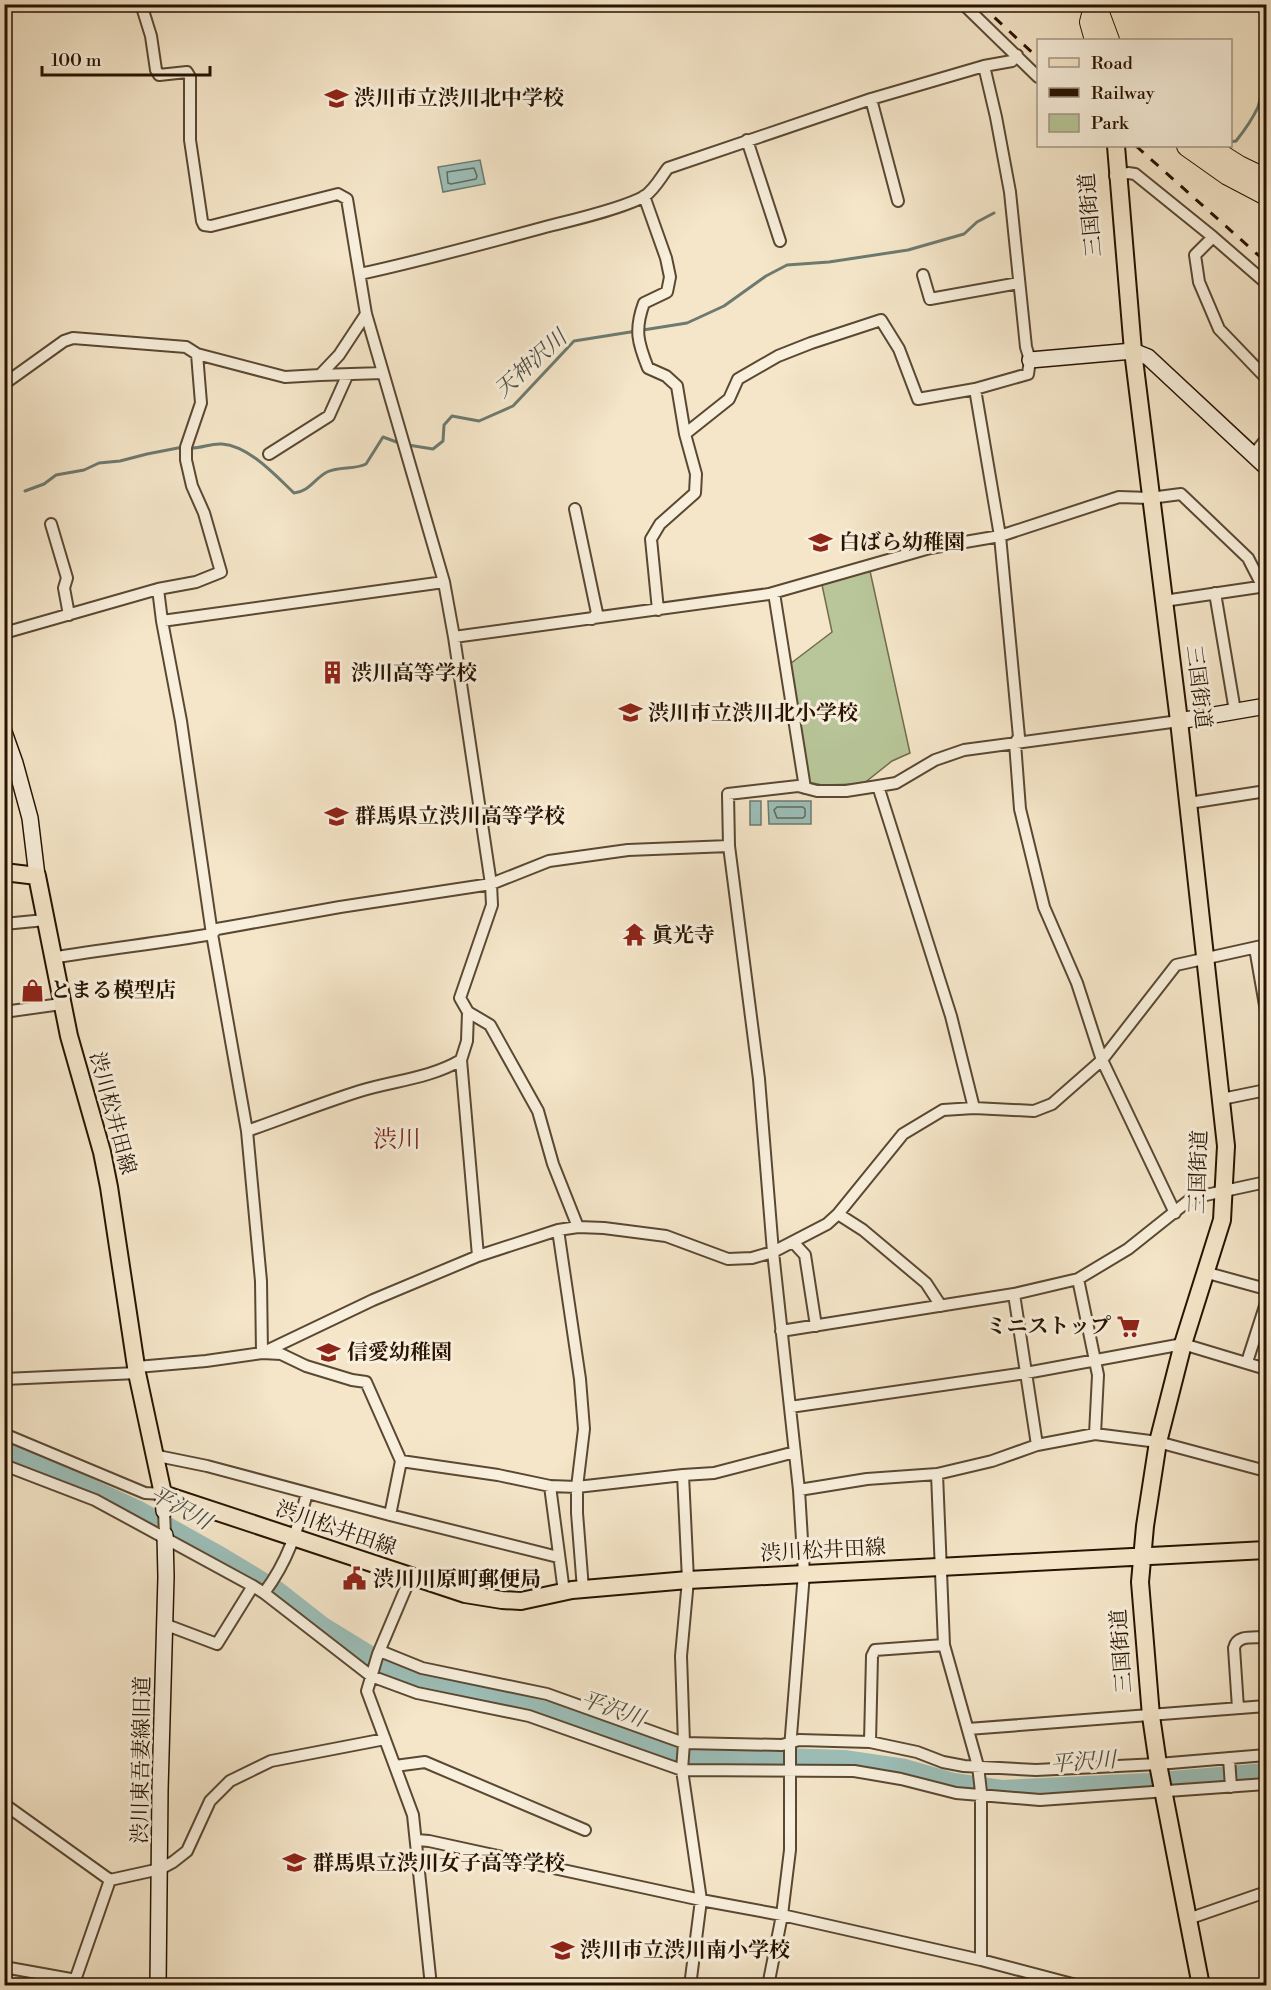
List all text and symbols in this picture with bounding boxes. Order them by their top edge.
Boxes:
scale bar [42,39,210,77]
legend [1037,39,1232,147]
text: 100 m [51,49,102,72]
text: Road [1091,52,1134,75]
text: Railway [1091,82,1155,105]
school or university icon: 渋川市立渋川北中学校 [323,85,349,111]
place label: 渋川市立渋川北中学校 [354,86,564,112]
text: Park [1091,112,1130,135]
street label: 三国街道 [1074,172,1108,258]
water label: 天神沢川 [489,323,574,404]
school or university icon: 白ばら幼稚園 [808,529,834,555]
place label: 白ばら幼稚園 [839,530,965,556]
street label: 三国街道 [1180,644,1216,730]
building icon: 渋川高等学校 [320,660,346,686]
place label: 渋川高等学校 [351,661,477,687]
school or university icon: 渋川市立渋川北小学校 [617,700,643,726]
place label: 渋川市立渋川北小学校 [648,701,858,727]
school or university icon: 群馬県立渋川高等学校 [324,803,350,829]
place label: 群馬県立渋川高等学校 [355,804,565,830]
temple icon: 眞光寺 [621,922,647,948]
place label: 眞光寺 [652,923,715,949]
shop icon: とまる模型店 [19,977,45,1003]
place label: とまる模型店 [50,978,176,1004]
street label: 渋川松井田線 [83,1049,141,1177]
district label: 渋川 [373,1125,421,1155]
street label: 三国街道 [1185,1130,1213,1214]
supermarket icon: ミニストップ [1116,1313,1142,1339]
place label: ミニストップ [986,1314,1111,1340]
school or university icon: 信愛幼稚園 [316,1339,342,1365]
place label: 信愛幼稚園 [347,1340,452,1366]
water label: 平沢川 [145,1481,217,1537]
street label: 渋川松井田線 [272,1496,399,1562]
street label: 渋川松井田線 [759,1535,887,1567]
public building icon: 渋川川原町郵便局 [342,1566,368,1592]
place label: 渋川川原町郵便局 [373,1567,541,1593]
street label: 三国街道 [1106,1608,1138,1694]
street label: 渋川東吾妻線旧道 [128,1676,156,1844]
water label: 平沢川 [577,1686,650,1734]
water label: 平沢川 [1049,1747,1119,1778]
school or university icon: 群馬県立渋川女子高等学校 [282,1850,308,1876]
place label: 群馬県立渋川女子高等学校 [313,1851,565,1877]
school or university icon: 渋川市立渋川南小学校 [549,1937,575,1963]
place label: 渋川市立渋川南小学校 [580,1938,790,1964]

